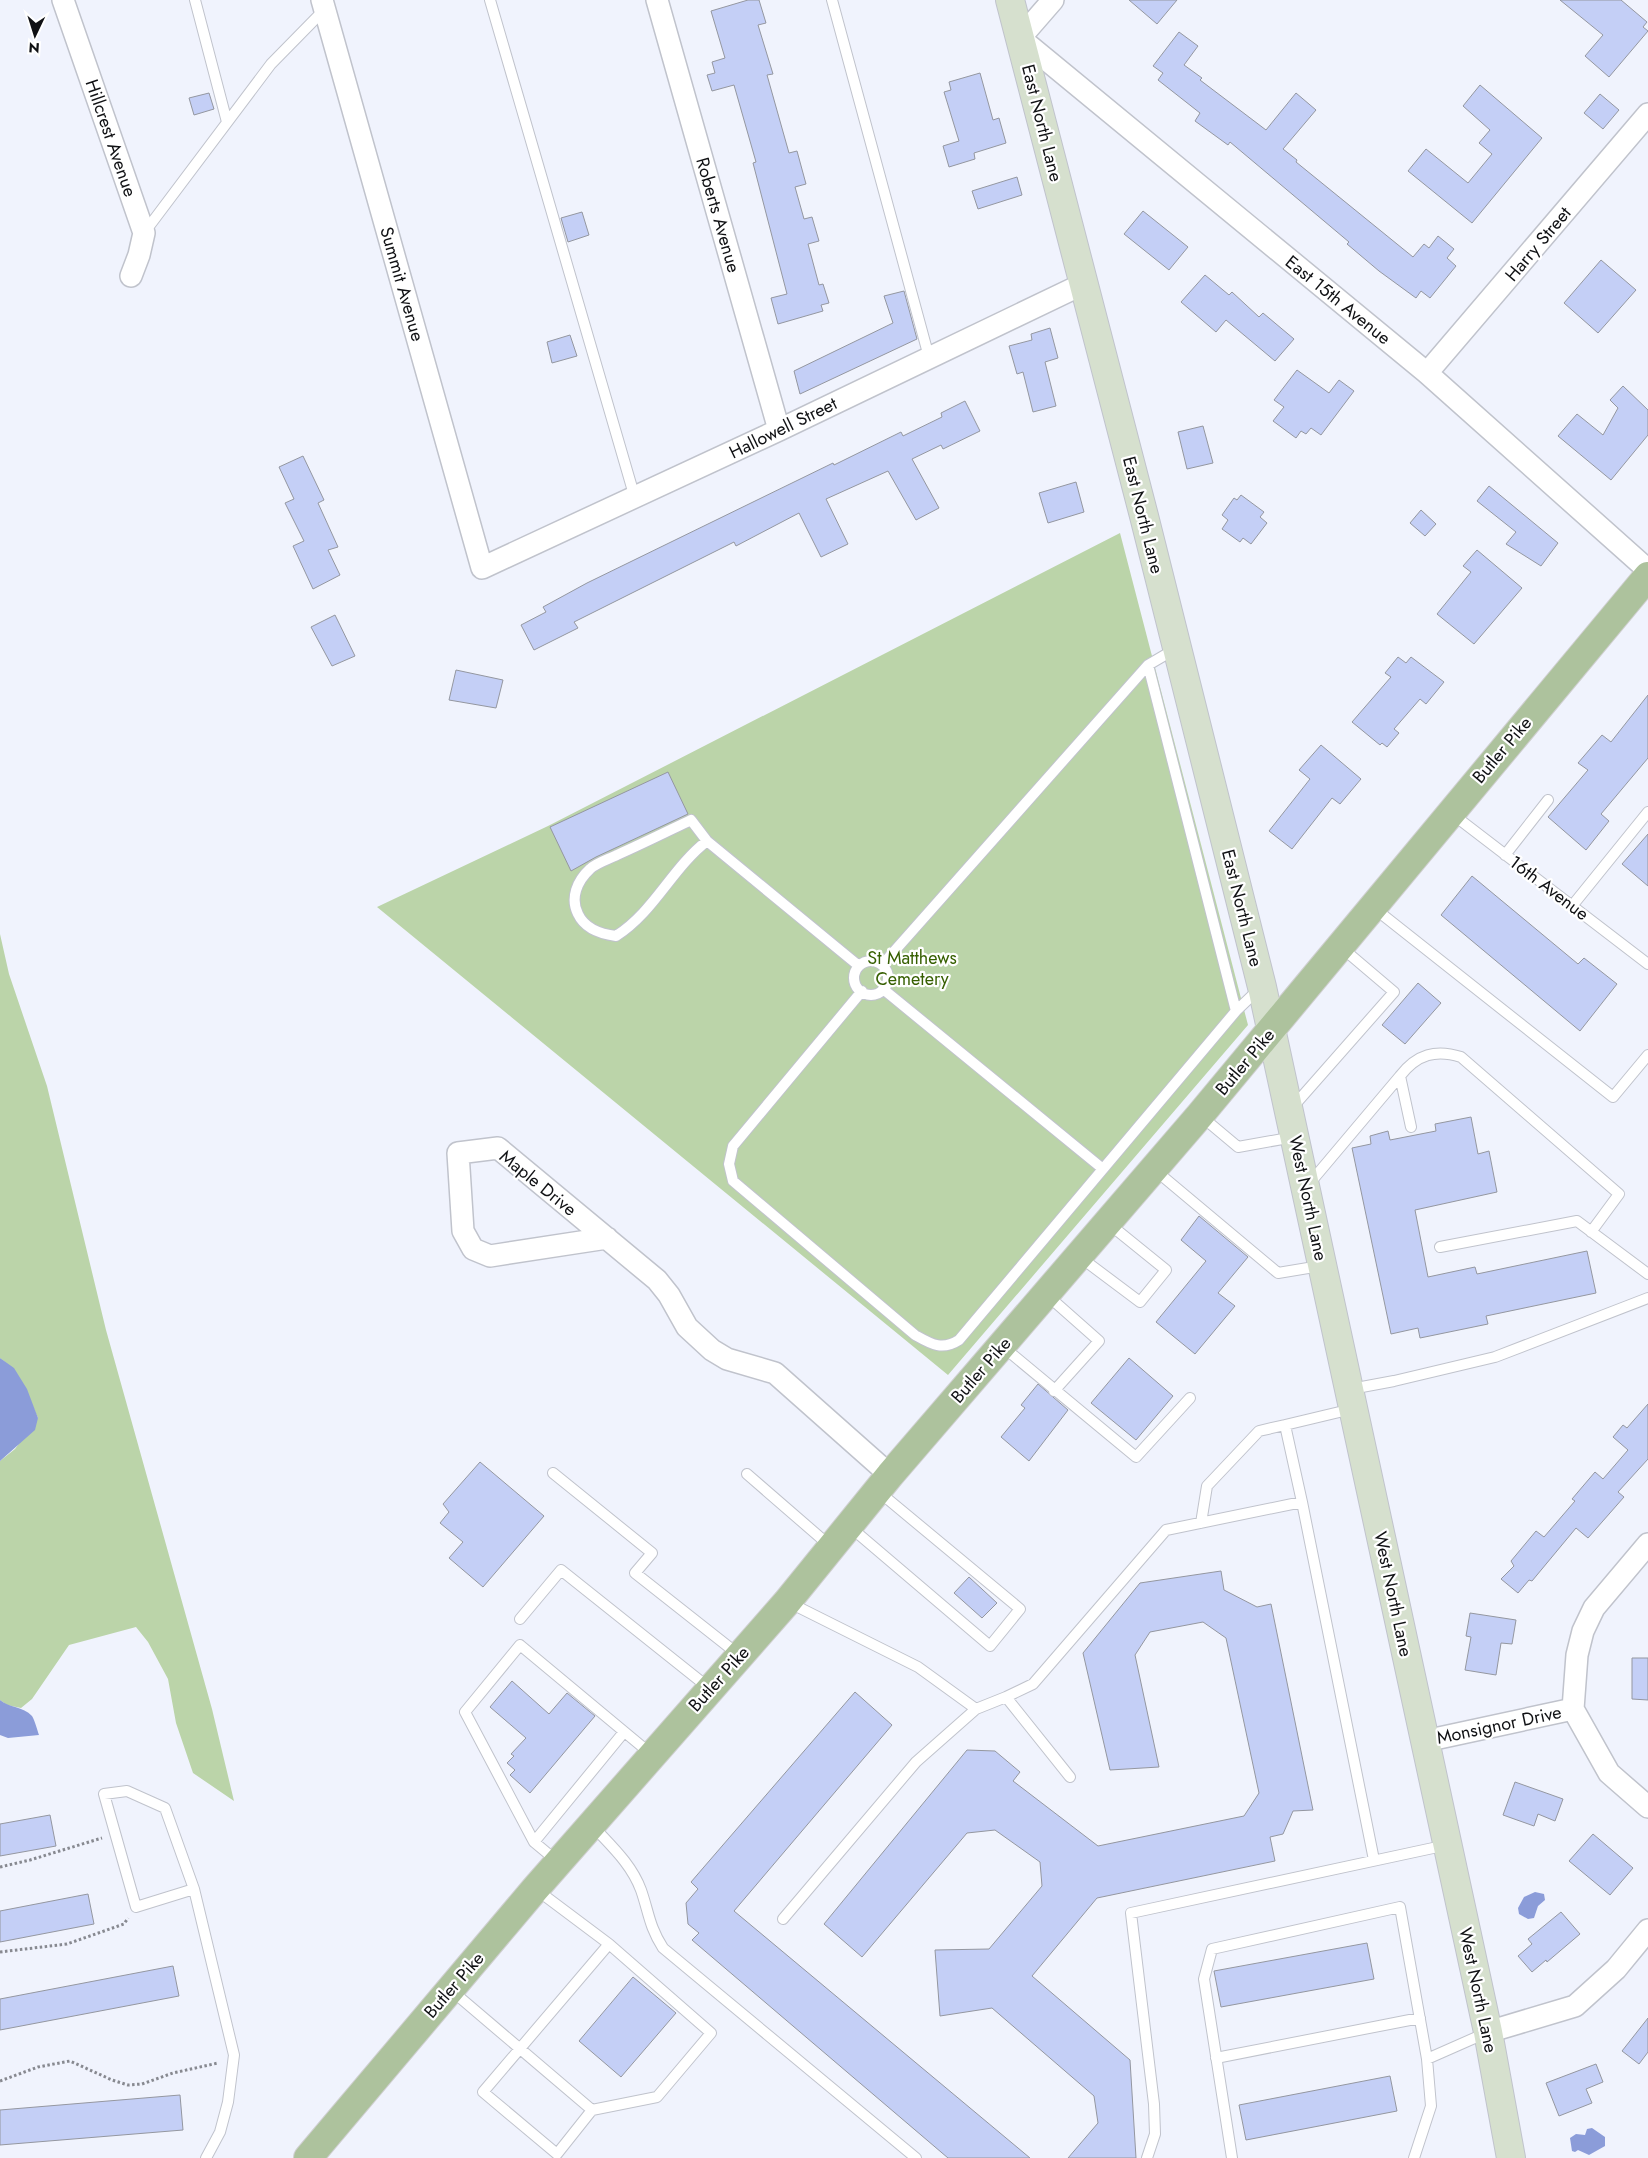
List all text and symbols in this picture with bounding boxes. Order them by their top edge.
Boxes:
north arrow [10,10,60,60]
text: N [28,38,40,58]
street label: East North Lane [1015,62,1069,184]
street label: Hillcrest Avenue [79,76,143,200]
street label: Roberts Avenue [689,154,747,276]
street label: Harry Street [1499,200,1578,287]
street label: Summit Avenue [373,224,431,344]
street label: East 15th Avenue [1280,249,1396,351]
street label: Hallowell Street [725,390,842,465]
street label: East North Lane [1116,454,1170,576]
street label: Butler Pike [1466,711,1538,789]
street label: East North Lane [1215,847,1269,969]
street label: 16th Avenue [1504,849,1594,927]
park label: St Matthews Cemetery [867,945,957,992]
street label: Butler Pike [1209,1023,1281,1101]
street label: West North Lane [1282,1133,1334,1263]
street label: Maple Drive [494,1144,582,1222]
street label: Butler Pike [945,1331,1017,1409]
street label: West North Lane [1367,1529,1419,1659]
street label: Butler Pike [682,1640,756,1718]
street label: Monsignor Drive [1434,1699,1564,1751]
street label: West North Lane [1452,1925,1504,2055]
street label: Butler Pike [418,1946,490,2024]

